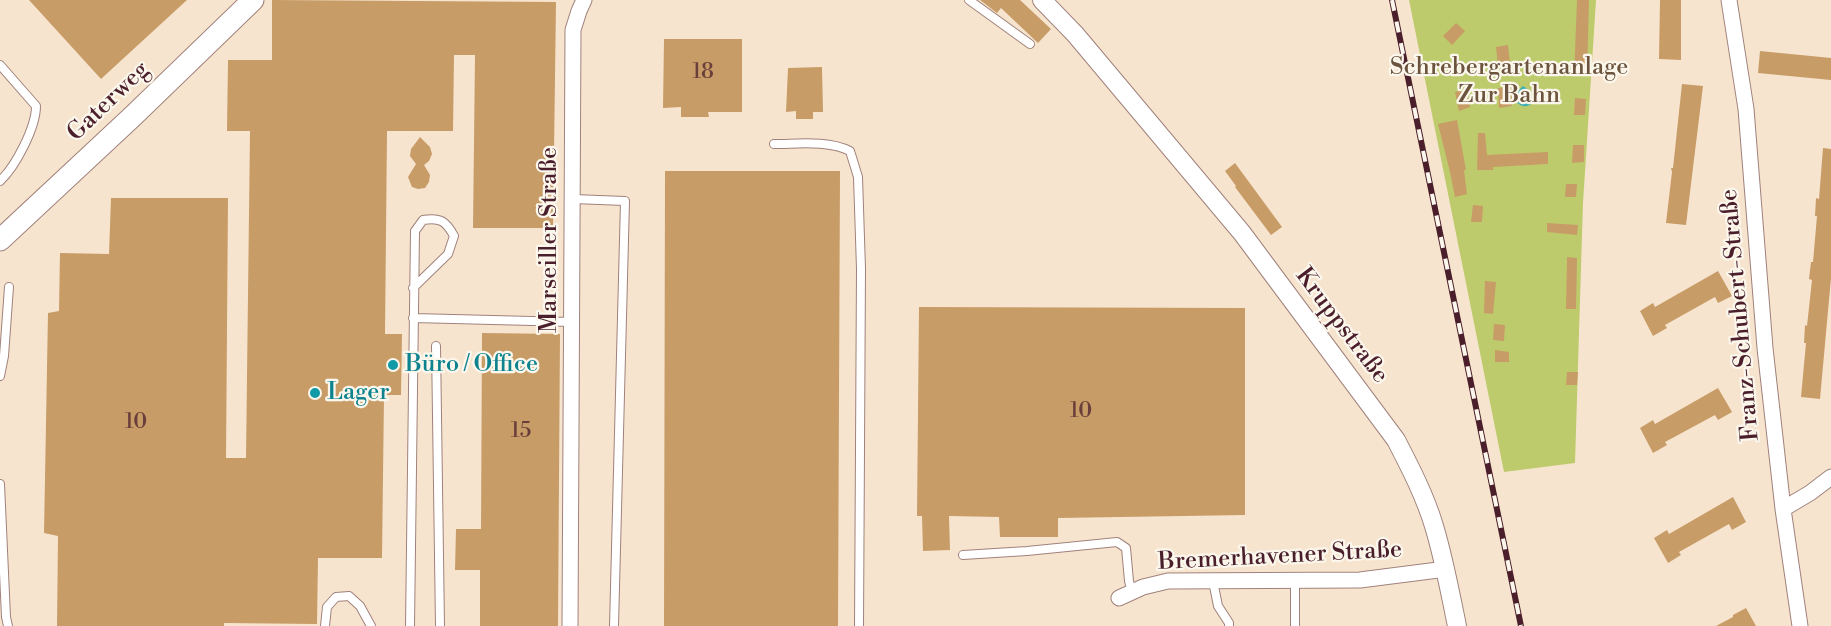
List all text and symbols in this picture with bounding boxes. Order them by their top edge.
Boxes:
park label: Schrebergartenanlage Zur Bahn [1390,54,1628,110]
street label: Gaterweg [62,56,156,148]
house number: 18 [692,60,714,86]
street label: Marseiller Straße [536,147,564,333]
street label: Franz-Schubert-Straße [1716,188,1766,442]
street label: Kruppstraße [1288,263,1394,389]
place label: Büro / Office [405,351,538,379]
marker: Büro / Office [386,358,400,372]
place label: Lager [327,379,390,407]
marker: Lager [308,386,322,400]
house number: 10 [1070,399,1092,425]
house number: 10 [125,410,147,436]
house number: 15 [511,419,531,445]
street label: Bremerhavener Straße [1157,536,1403,578]

